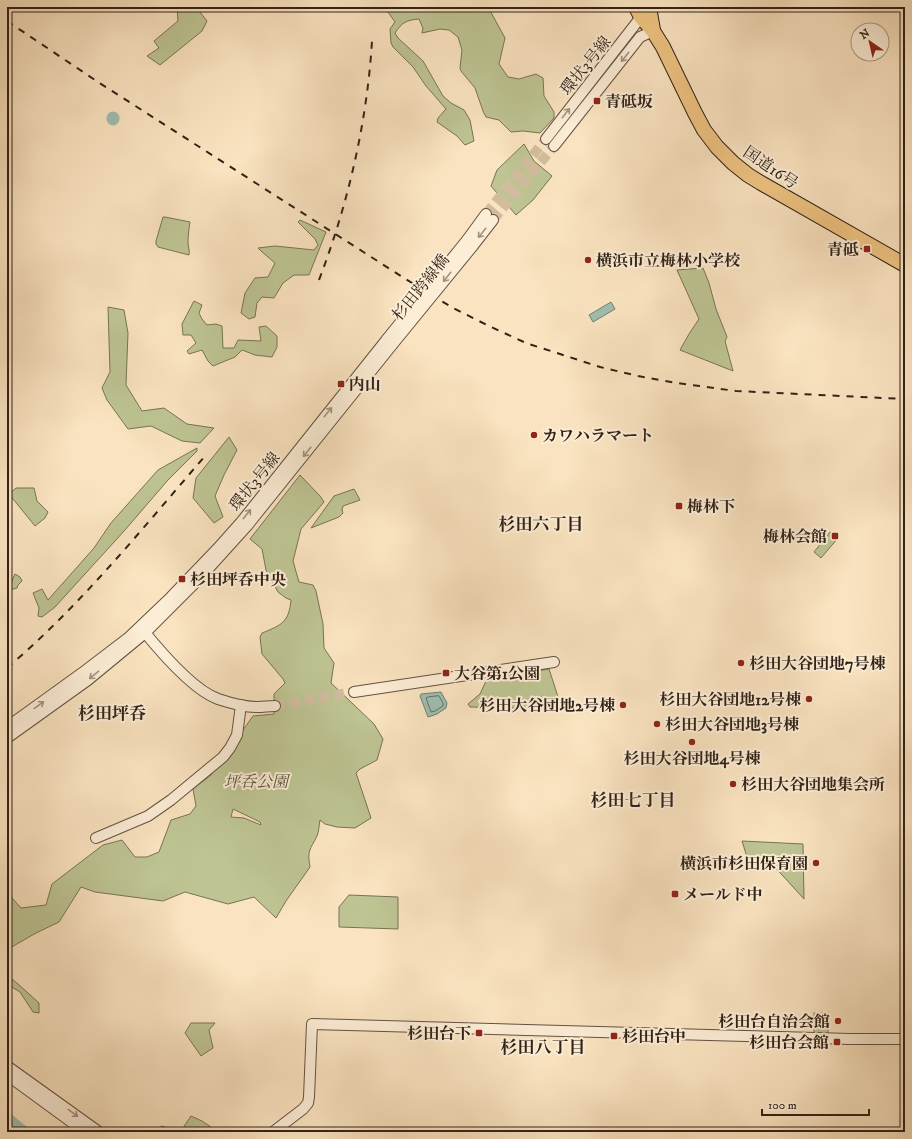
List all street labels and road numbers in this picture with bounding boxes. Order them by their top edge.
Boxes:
street label: 環状3号線 [556,32,616,99]
street label: 国道16号 [739,142,802,193]
street label: 杉田跨線橋 [388,250,454,325]
street label: 環状3号線 [225,448,285,515]

